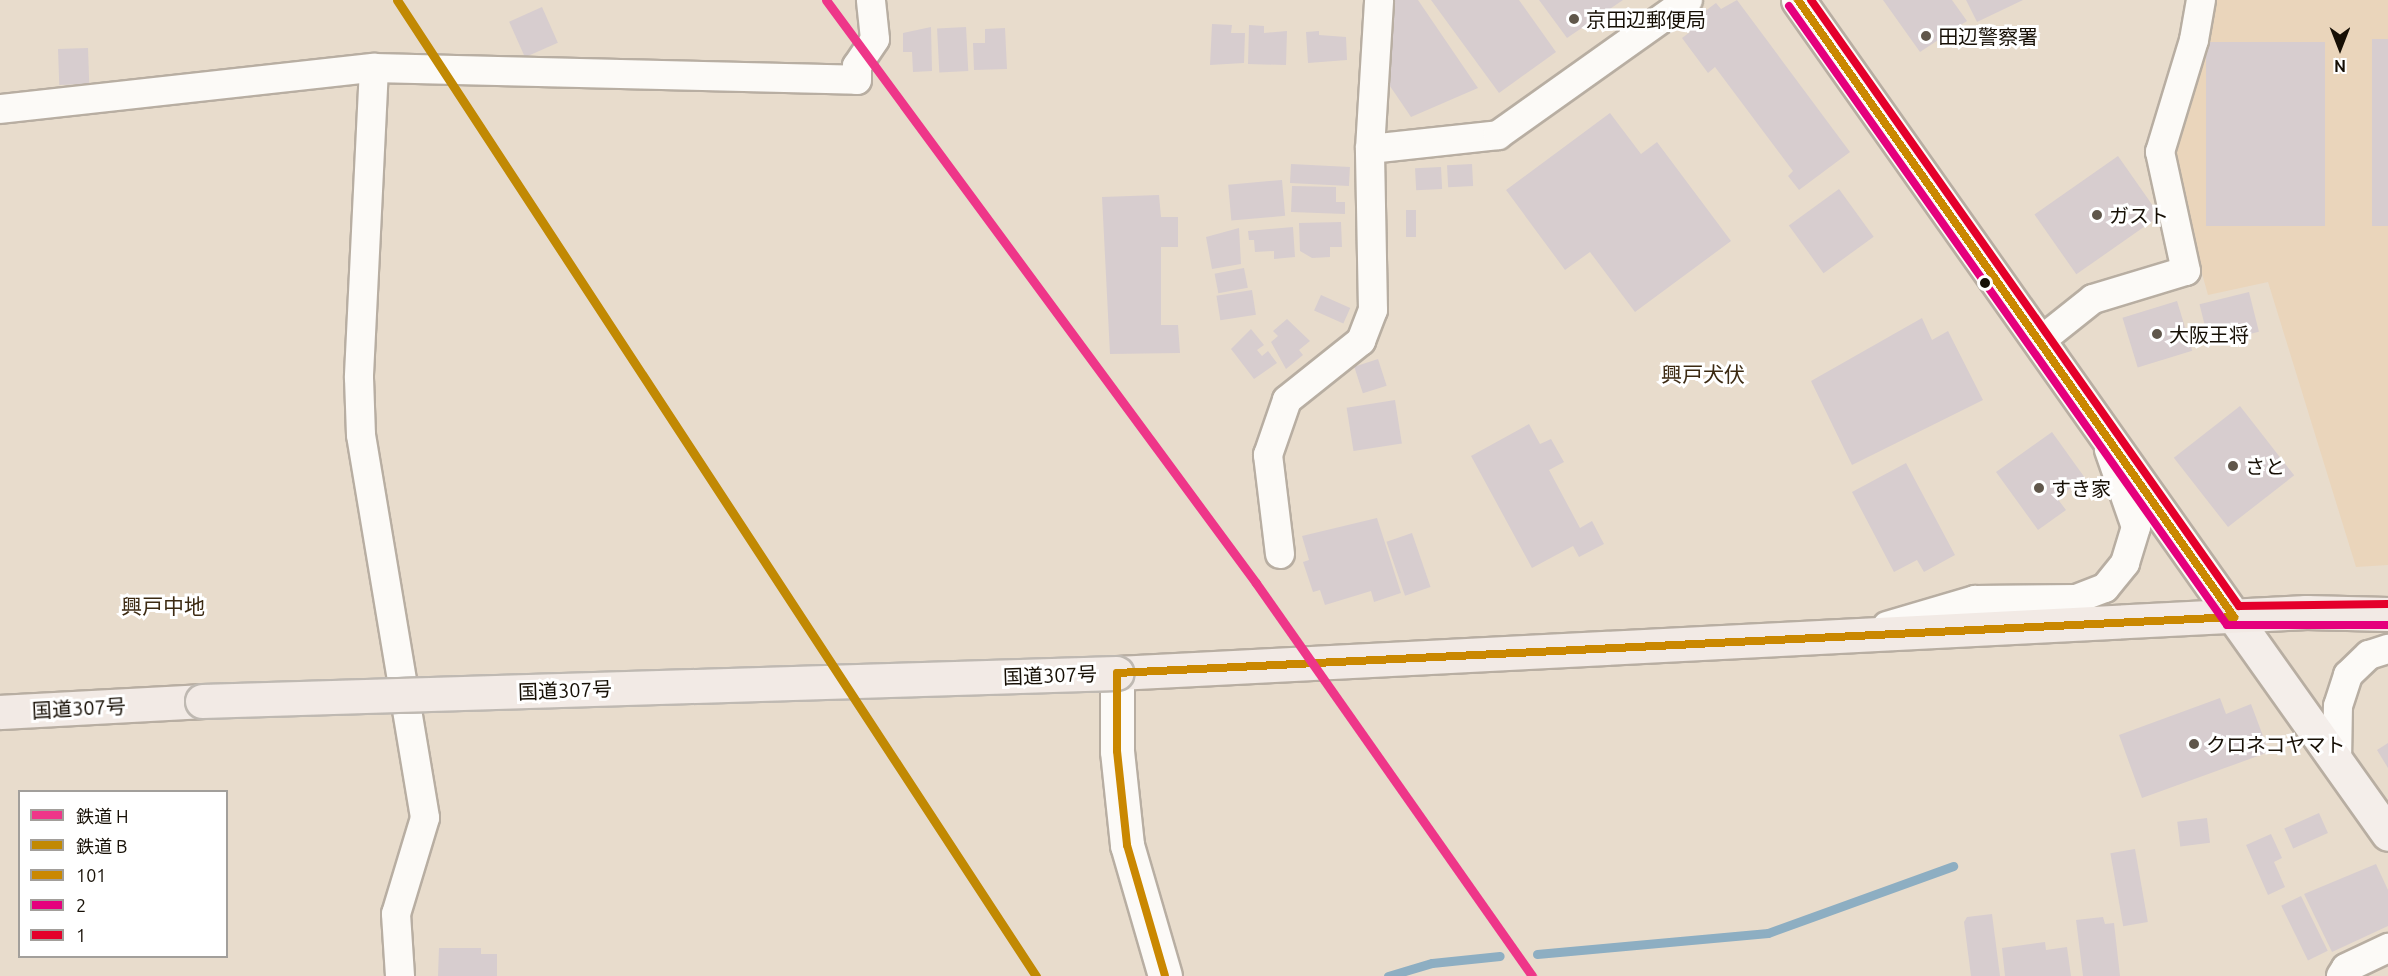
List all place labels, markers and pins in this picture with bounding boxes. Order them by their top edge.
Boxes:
place label: 京田辺郵便局 [1586,7,1706,31]
marker: 京田辺郵便局 [1567,12,1581,26]
place label: 田辺警察署 [1938,24,2038,48]
marker: 田辺警察署 [1919,29,1933,43]
place label: ガスト [2109,203,2169,227]
marker: ガスト [2090,208,2104,222]
unlabelled marker [1979,277,1991,289]
place label: 大阪王将 [2169,322,2249,346]
marker: 大阪王将 [2150,327,2164,341]
place label: さと [2245,454,2285,478]
marker: さと [2226,459,2240,473]
place label: すき家 [2051,476,2111,500]
marker: すき家 [2032,481,2046,495]
place label: クロネコヤマト [2206,732,2346,756]
marker: クロネコヤマト [2187,737,2201,751]

